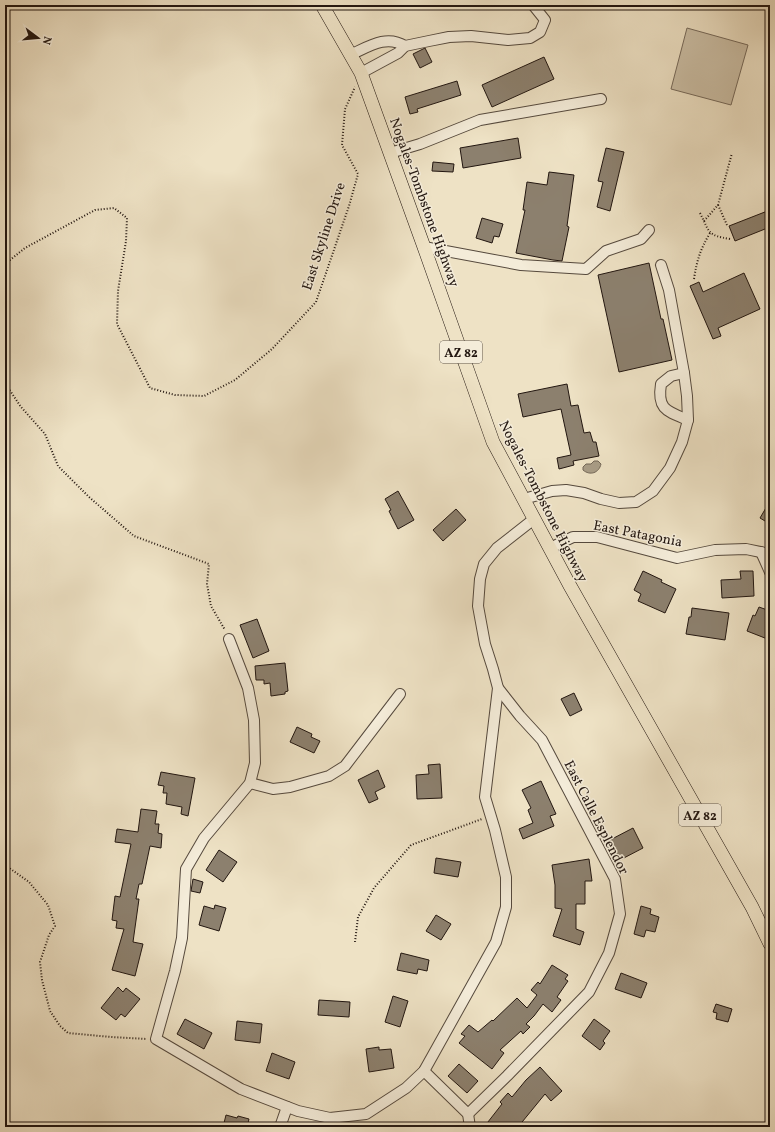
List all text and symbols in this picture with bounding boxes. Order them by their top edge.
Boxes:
north arrow [18,18,58,58]
text: N [38,34,54,46]
street label: Nogales-Tombstone Highway [384,115,463,290]
street label: East Skyline Drive [298,180,351,293]
road number: AZ 82 [440,341,482,363]
street label: Nogales-Tombstone Highway [494,418,592,586]
street label: East Patagonia [592,517,684,552]
street label: East Calle Esplendor [559,757,633,878]
road number: AZ 82 [679,804,721,826]

